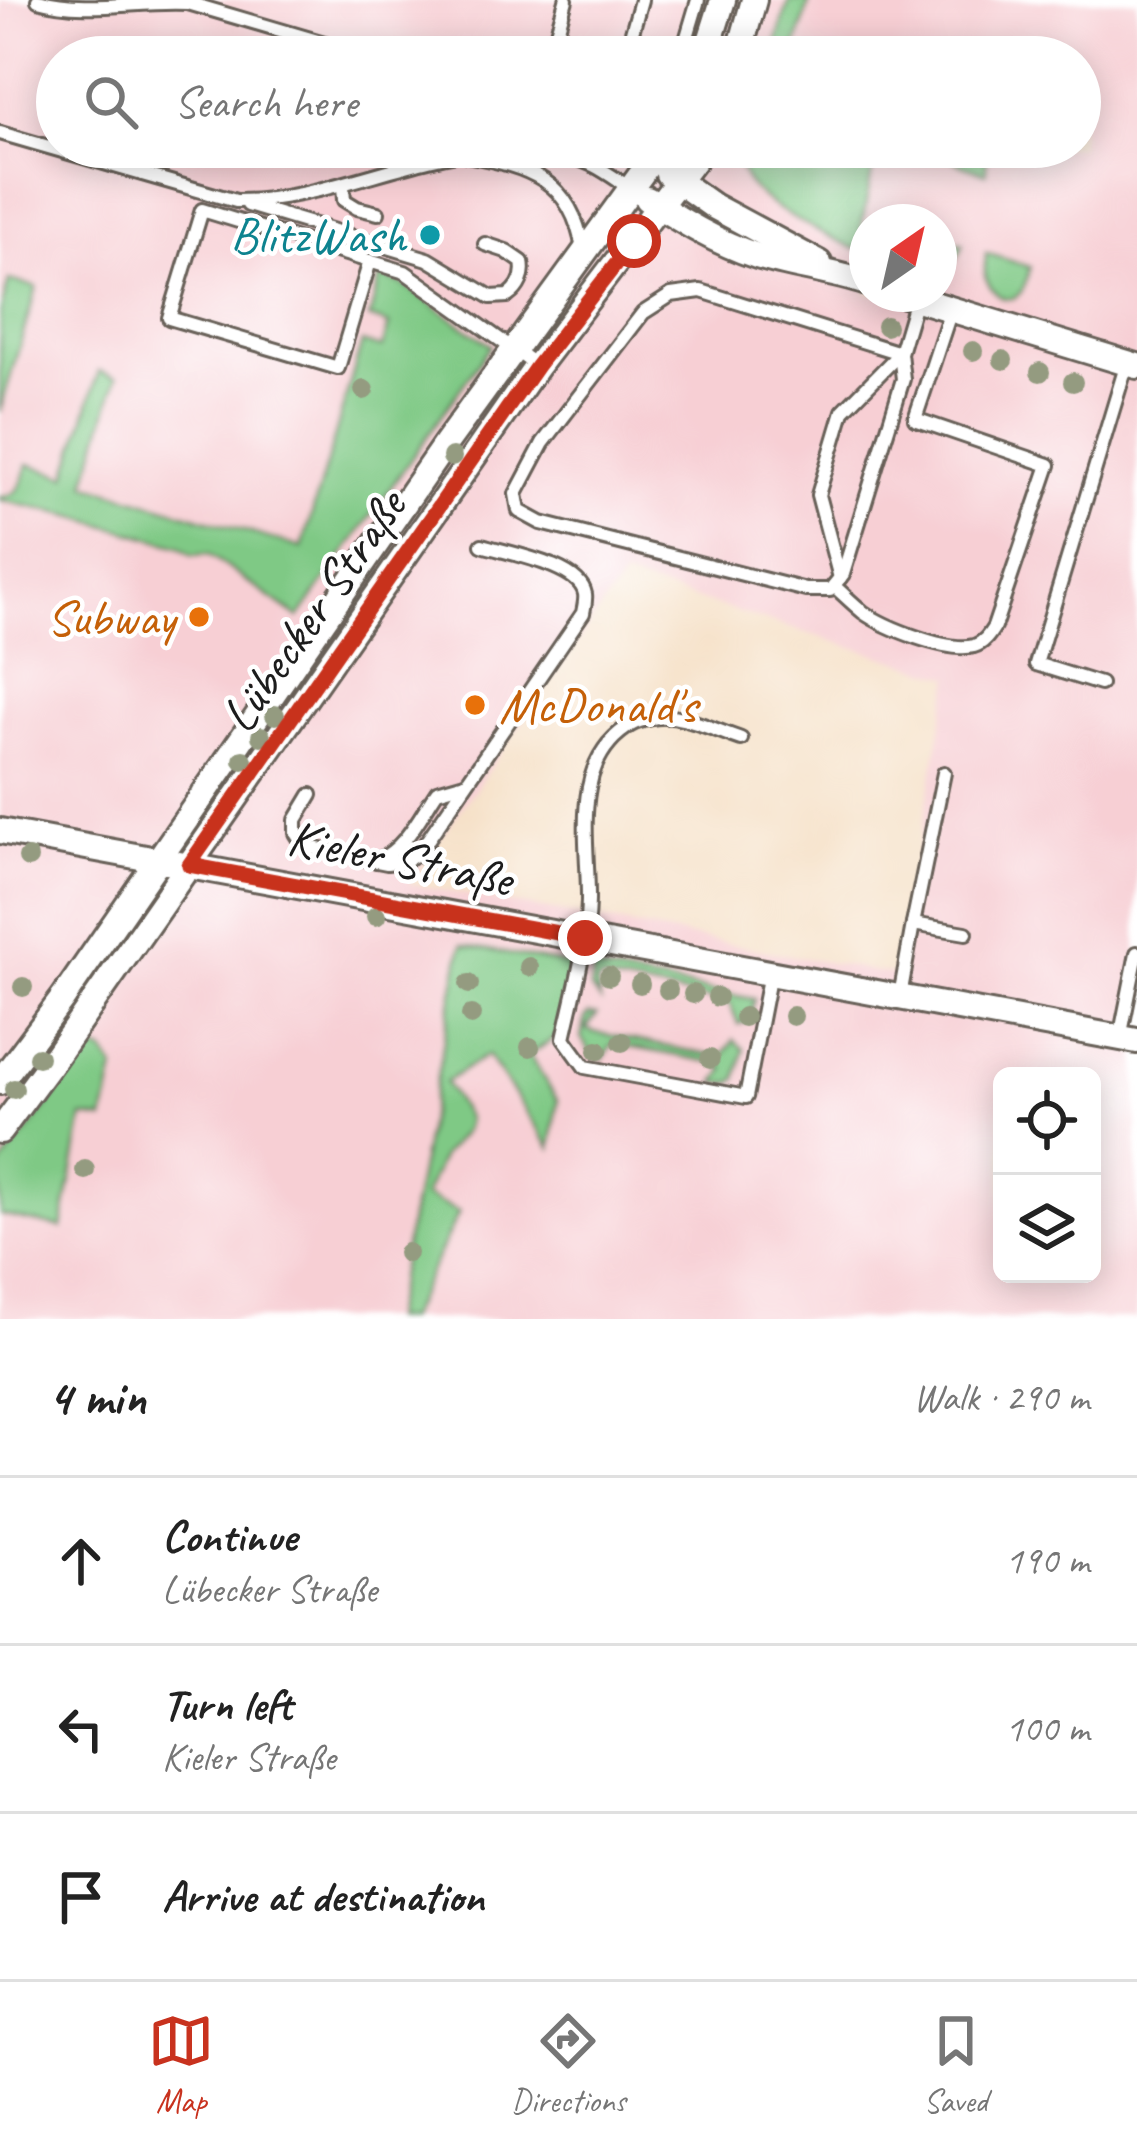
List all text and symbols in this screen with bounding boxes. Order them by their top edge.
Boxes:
search box [36,36,1101,168]
icon: search [78,69,144,135]
text: Search here [174,74,357,131]
place label: BlitzWash [230,203,408,267]
north arrow [849,204,957,312]
route start [607,214,661,268]
marker: BlitzWash [417,222,443,248]
street label: Lübecker Straße [206,475,422,744]
place label: Subway [46,585,180,649]
marker: Subway [186,604,212,630]
place label: McDonald's [499,673,701,737]
marker: McDonald's [462,692,488,718]
street label: Kieler Straße [283,805,521,912]
route end [558,911,612,965]
map controls [993,1067,1101,1283]
button: locate [993,1067,1101,1175]
button: layers [993,1175,1101,1283]
text: 4 min [48,1365,146,1429]
text: Walk · 290 m [913,1373,1089,1422]
text: Continue [162,1508,296,1565]
icon: ahead [48,1528,114,1594]
text: 190 m [1005,1536,1089,1585]
text: Lübecker Straße [162,1565,377,1614]
text: Turn left [162,1676,292,1733]
icon: left [48,1696,114,1762]
text: 100 m [1005,1704,1089,1753]
text: Kieler Straße [162,1733,335,1782]
icon: arrive [48,1864,114,1930]
text: Arrive at destination [162,1868,484,1925]
tab: Map [148,2008,214,2122]
tab: Directions [511,2008,626,2122]
tab: Saved [923,2008,989,2122]

